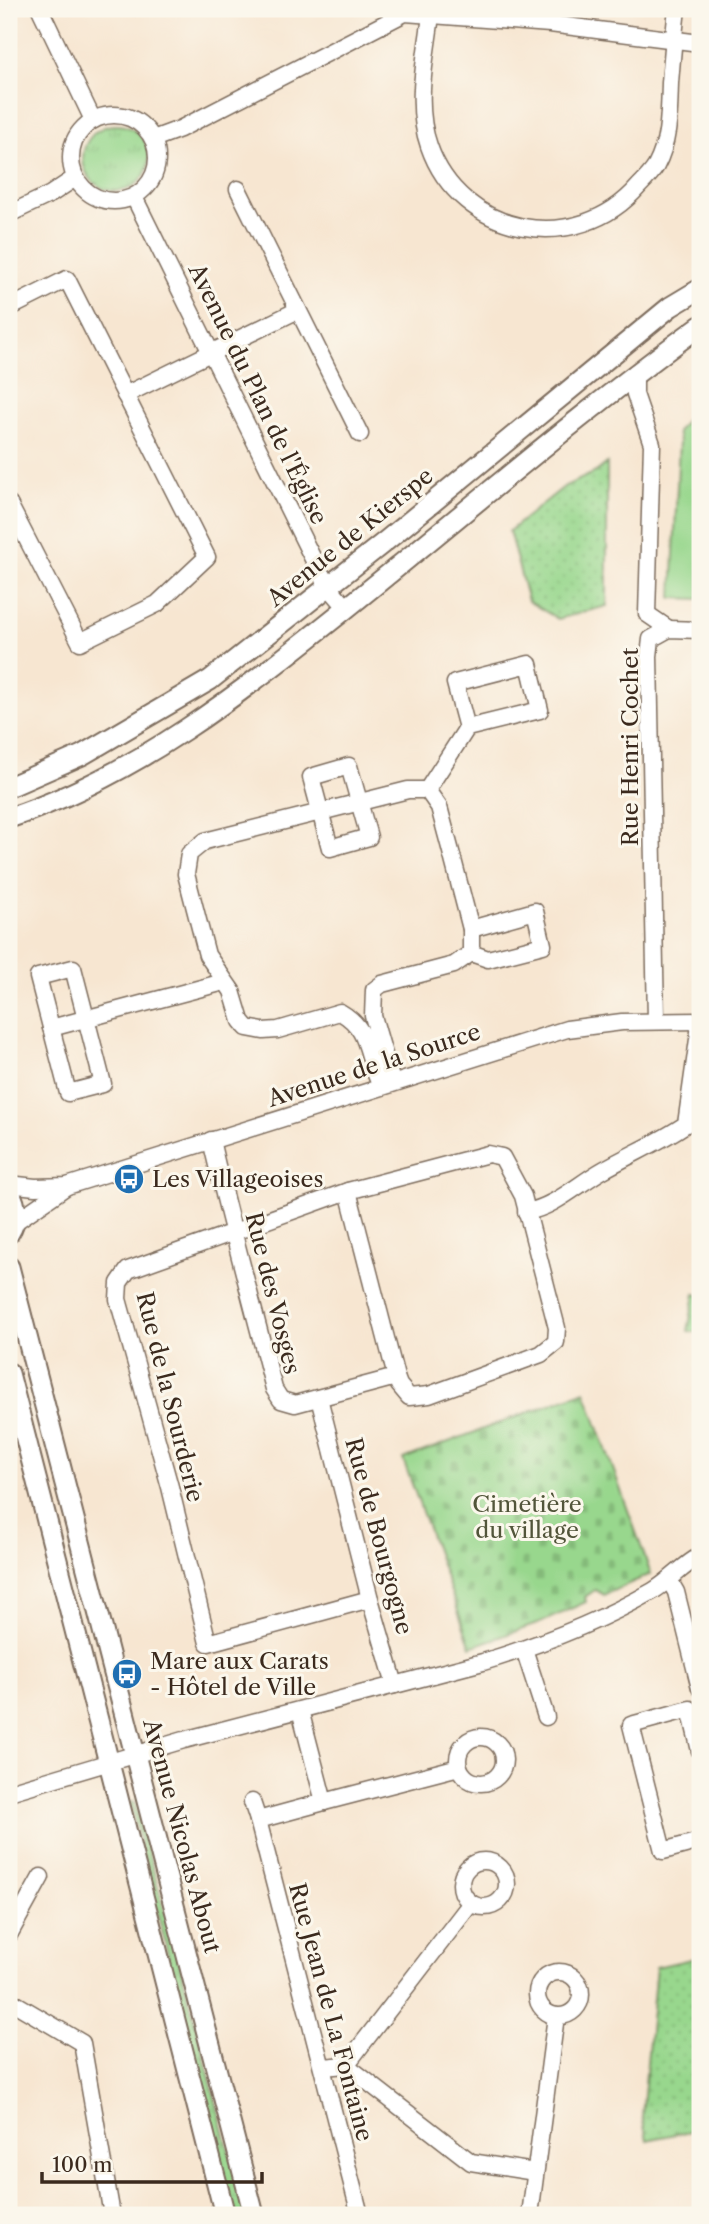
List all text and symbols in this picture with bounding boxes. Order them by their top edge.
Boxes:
street label: Avenue du Plan de l'Église [182,258,333,529]
street label: Avenue de Kierspe [261,461,439,613]
street label: Rue Henri Cochet [616,648,644,846]
street label: Avenue de la Source [263,1017,484,1113]
bus stop icon: Les Villageoises [112,1162,146,1196]
place label: Les Villageoises [152,1165,324,1193]
street label: Rue des Vosges [239,1209,307,1377]
street label: Rue de la Sourderie [130,1289,210,1505]
street label: Rue de Bourgogne [339,1435,419,1637]
park label: Cimetière du village [472,1490,582,1544]
place label: Mare aux Carats - Hôtel de Ville [150,1647,329,1701]
bus stop icon: Mare aux Carats - Hôtel de Ville [110,1657,144,1691]
street label: Avenue Nicolas About [137,1715,227,1956]
street label: Rue Jean de La Fontaine [283,1880,379,2144]
scale bar [42,2140,262,2184]
text: 100 m [52,2152,113,2177]

